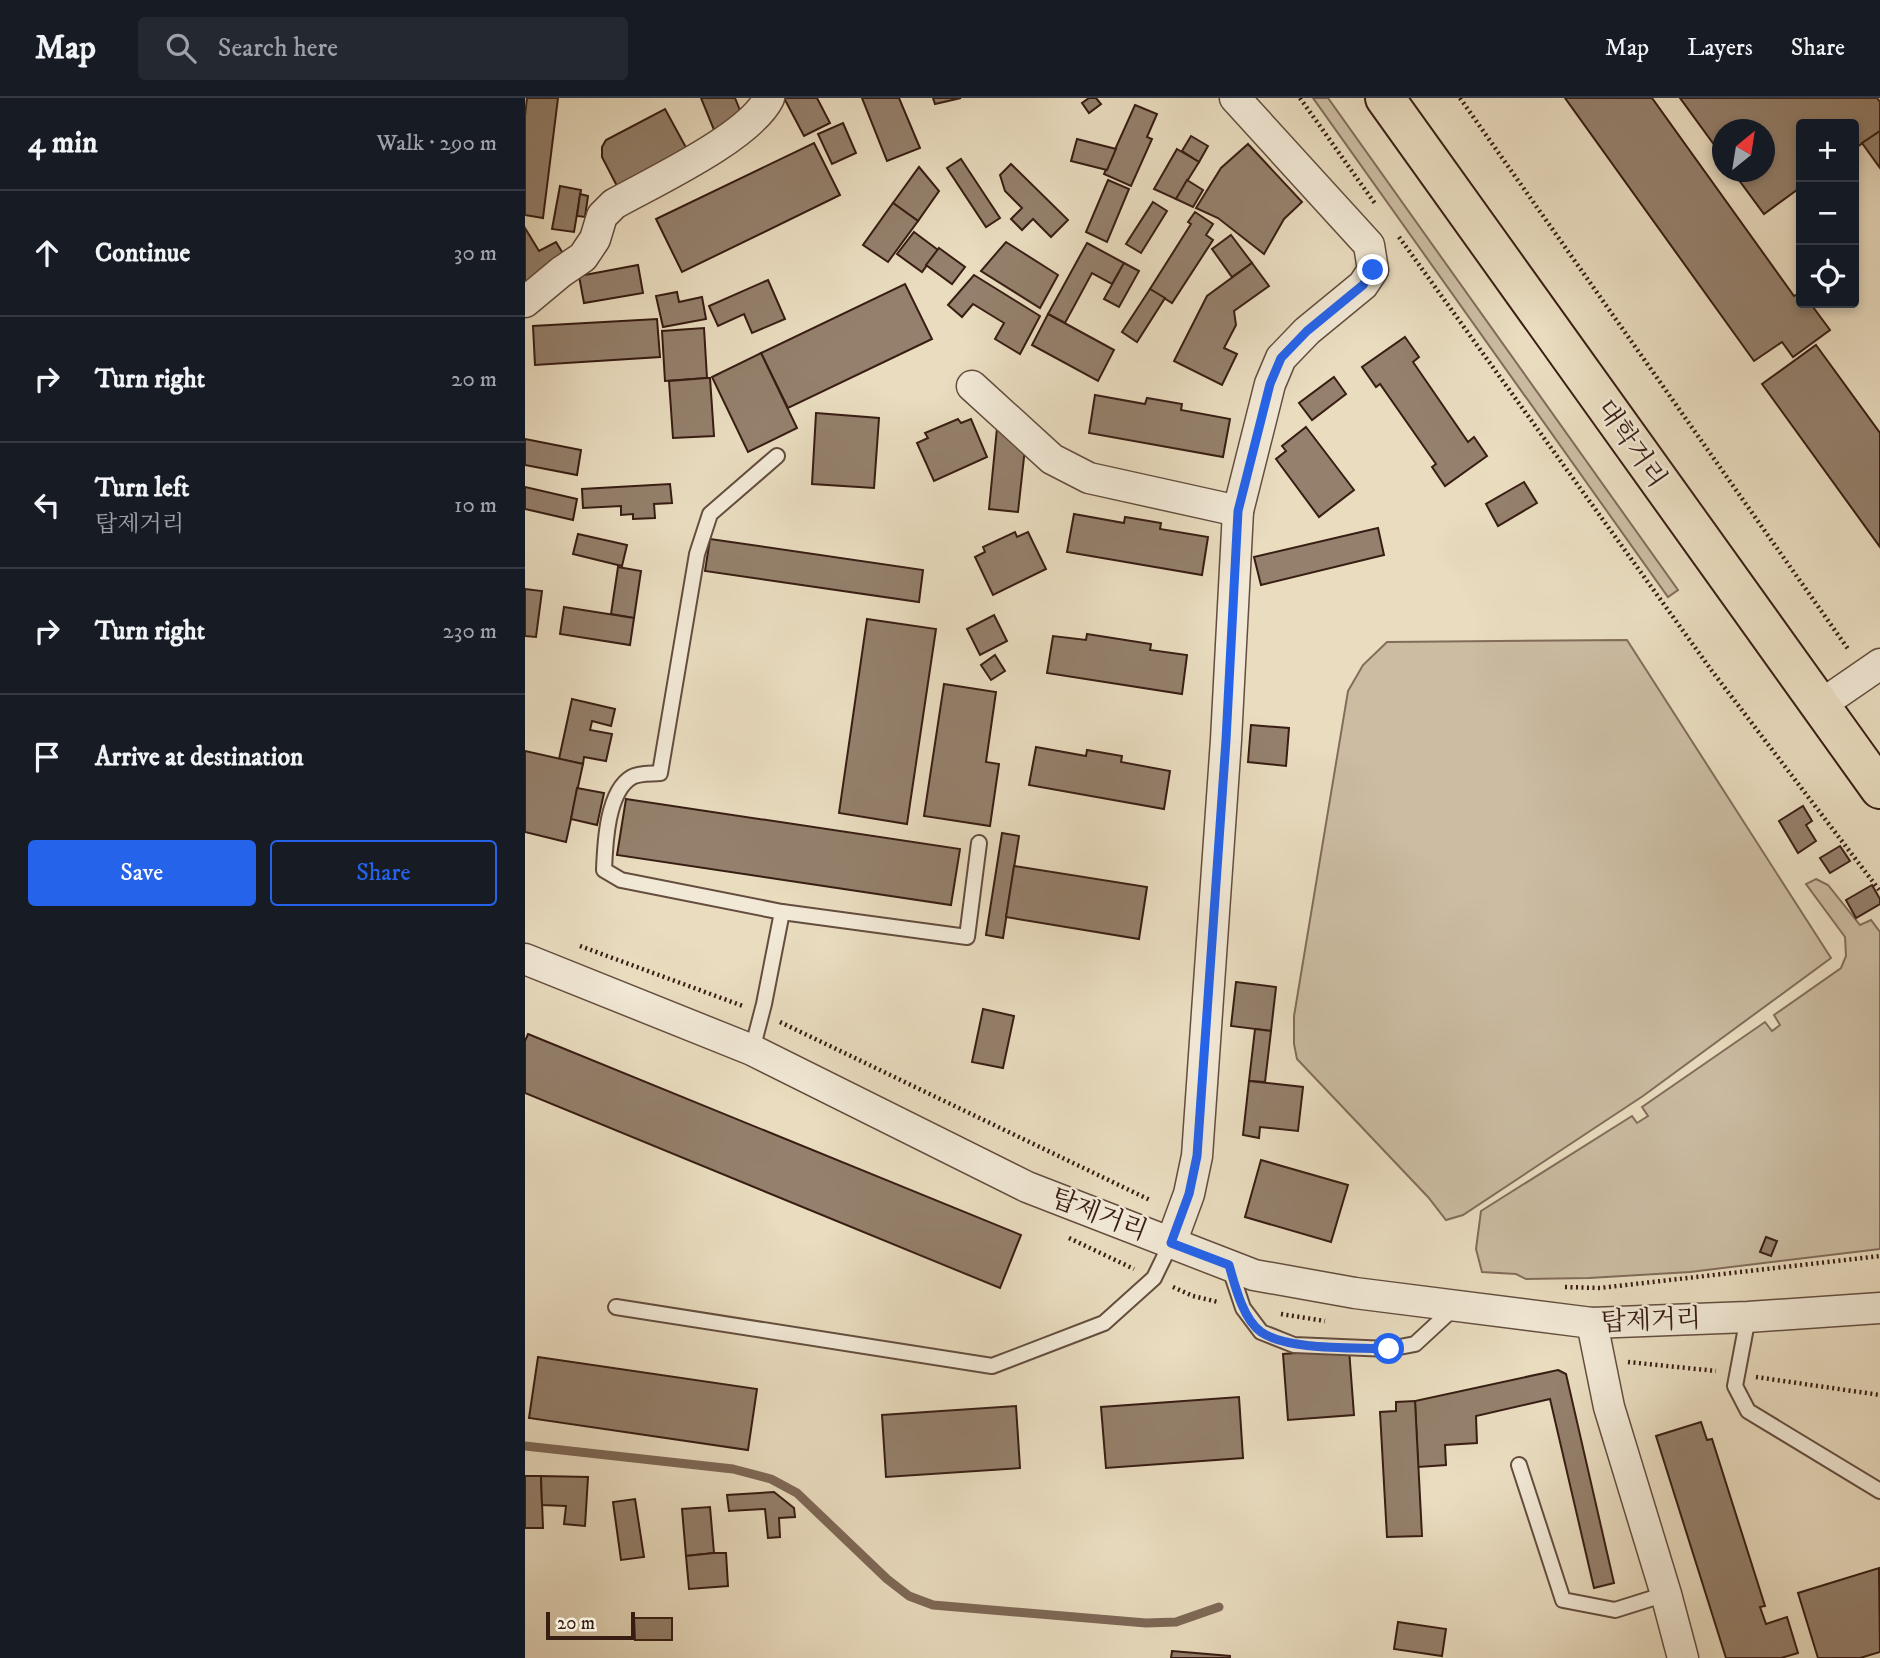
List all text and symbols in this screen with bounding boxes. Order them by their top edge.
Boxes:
search box [138,17,628,80]
text: Map [35,28,96,69]
icon: search [162,29,200,67]
text: Search here [218,32,338,65]
text: Map [1605,33,1649,63]
text: Layers [1687,33,1753,63]
text: Share [1791,33,1845,63]
north arrow [1712,119,1775,182]
map controls [1796,119,1859,308]
button: + [1796,119,1859,182]
text: 4 min [28,125,98,162]
text: Walk · 290 m [376,129,497,158]
button: − [1796,182,1859,245]
icon: ahead [28,234,66,272]
text: Continue [95,237,190,270]
text: 30 m [454,239,497,268]
button: locate [1796,245,1859,308]
route end [1357,254,1388,285]
icon: right [28,360,66,398]
text: Turn right [95,363,205,396]
text: 20 m [451,365,497,394]
street label: 대학거리 [1589,393,1673,495]
text: Turn left [95,472,189,505]
icon: left [28,486,66,524]
text: 10 m [454,491,497,520]
text: 탑제거리 [95,510,184,539]
icon: right [28,612,66,650]
text: Turn right [95,615,205,648]
text: 230 m [443,617,497,646]
icon: arrive [28,738,66,776]
text: Arrive at destination [95,741,304,774]
button: Save [28,840,256,906]
button: Share [270,840,497,906]
street label: 탑제거리 [1046,1182,1152,1248]
street label: 탑제거리 [1600,1303,1702,1339]
route start [1373,1333,1404,1364]
scale bar [546,1609,635,1641]
text: 20 m [557,1612,595,1635]

